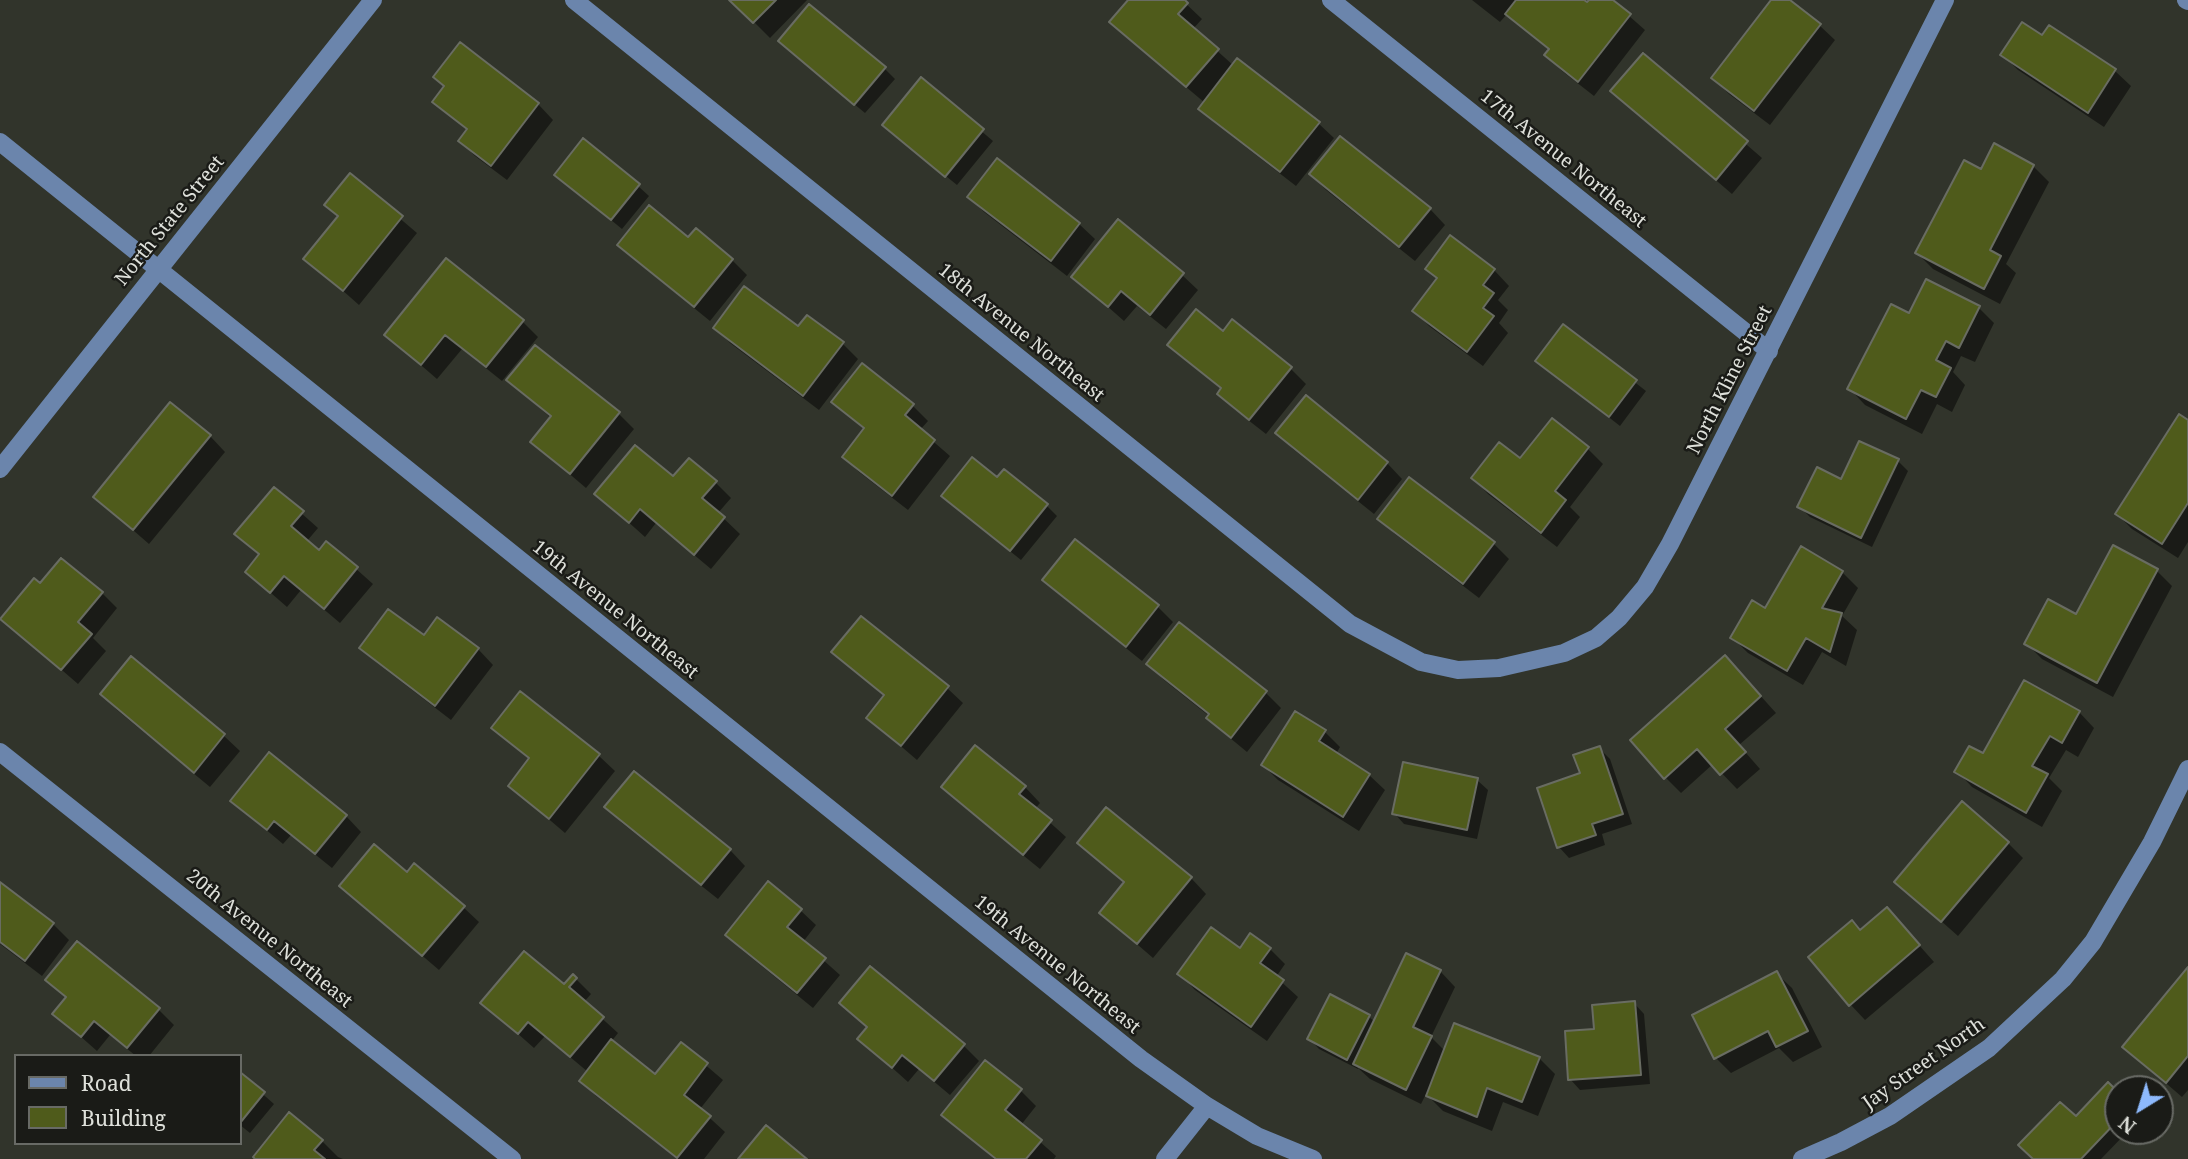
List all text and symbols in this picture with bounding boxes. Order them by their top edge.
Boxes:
street label: 17th Avenue Northeast [1475,85,1651,233]
street label: North State Street [111,151,229,291]
street label: 18th Avenue Northeast [933,259,1109,407]
street label: North Kline Street [1683,302,1777,458]
street label: 19th Avenue Northeast [527,536,703,684]
street label: 20th Avenue Northeast [181,865,357,1013]
street label: 19th Avenue Northeast [969,891,1145,1039]
street label: Jay Street North [1859,1013,1989,1115]
legend [14,1054,242,1145]
text: Road [81,1069,132,1097]
north arrow [2104,1075,2174,1145]
text: Building [81,1104,166,1132]
text: N [2113,1110,2141,1140]

